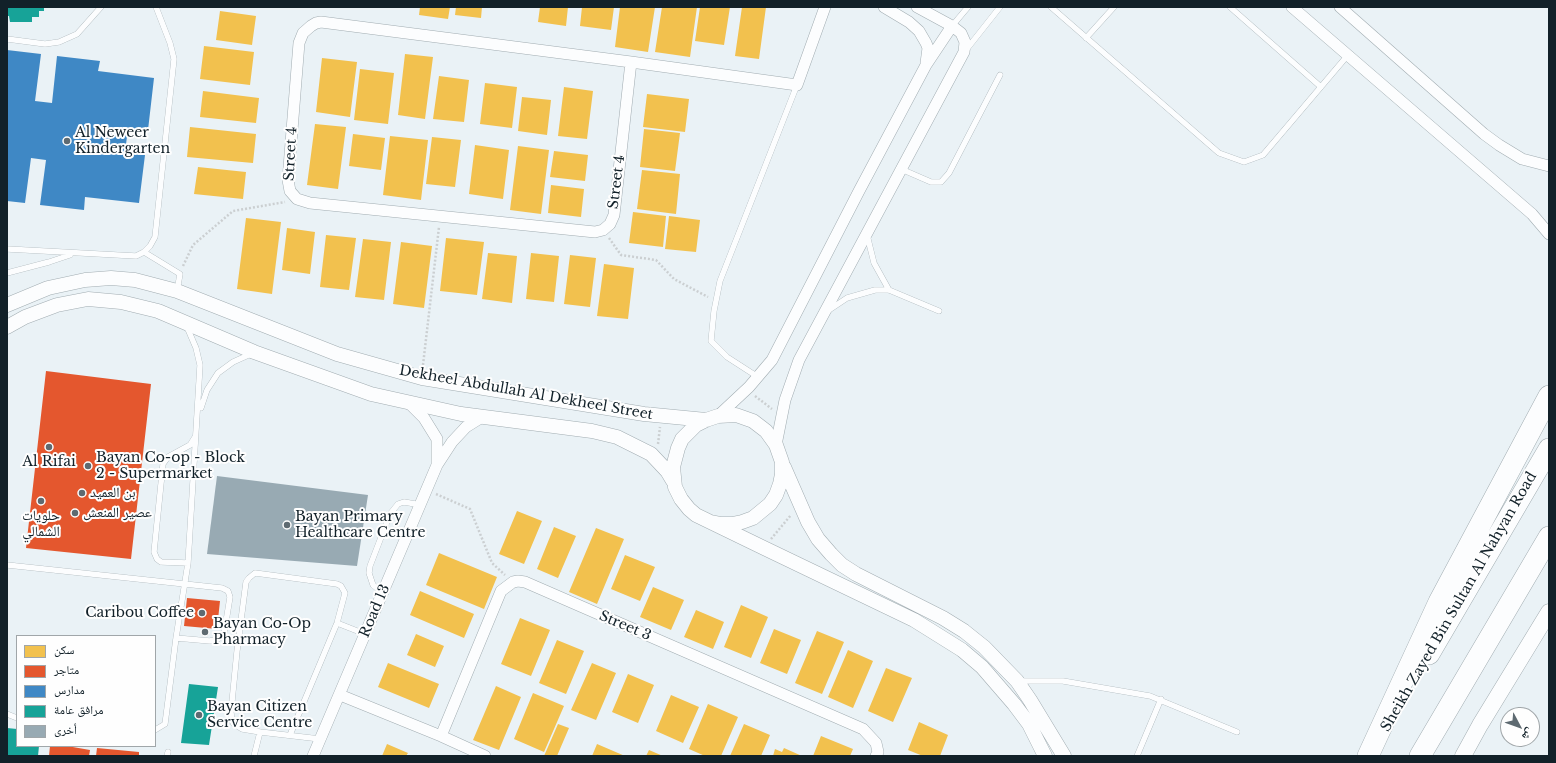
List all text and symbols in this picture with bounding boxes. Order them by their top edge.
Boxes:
place label: Al Neweer Kindergarten [75,125,170,158]
street label: Street 4 [281,126,301,182]
marker: Al Neweer Kindergarten [62,136,72,146]
street label: Street 4 [605,154,629,210]
street label: Dekheel Abdullah Al Dekheel Street [398,362,654,424]
marker: Al Rifai [44,442,54,452]
place label: Bayan Co-op - Block 2 - Supermarket [96,450,245,482]
place label: Al Rifai [22,454,76,470]
marker: Bayan Co-op - Block 2 - Supermarket [83,461,93,471]
street label: Sheikh Zayed Bin Sultan Al Nahyan Road [1377,469,1541,735]
place label: بن العميد [90,485,136,501]
marker: بن العميد [77,488,87,498]
marker: حلويات الشمالي [36,496,46,506]
place label: عصير المنعش [83,505,152,521]
place label: حلويات الشمالي [22,508,60,540]
marker: عصير المنعش [70,508,80,518]
place label: Bayan Primary Healthcare Centre [295,509,425,542]
marker: Bayan Primary Healthcare Centre [282,520,292,530]
street label: Road 13 [356,582,394,640]
place label: Caribou Coffee [85,605,194,621]
marker: Caribou Coffee [197,608,207,618]
street label: Street 3 [597,608,653,644]
place label: Bayan Co-Op Pharmacy [213,616,311,648]
marker: Bayan Co-Op Pharmacy [200,627,210,637]
legend [16,635,156,747]
text: سكن [54,642,74,657]
text: متاجر [54,662,79,677]
text: مدارس [54,682,85,697]
place label: Bayan Citizen Service Centre [207,699,312,732]
text: مرافق عامة [54,702,103,717]
north arrow [1500,707,1540,747]
marker: Bayan Citizen Service Centre [194,710,204,720]
text: أخرى [54,722,77,737]
text: ش [1519,725,1537,743]

